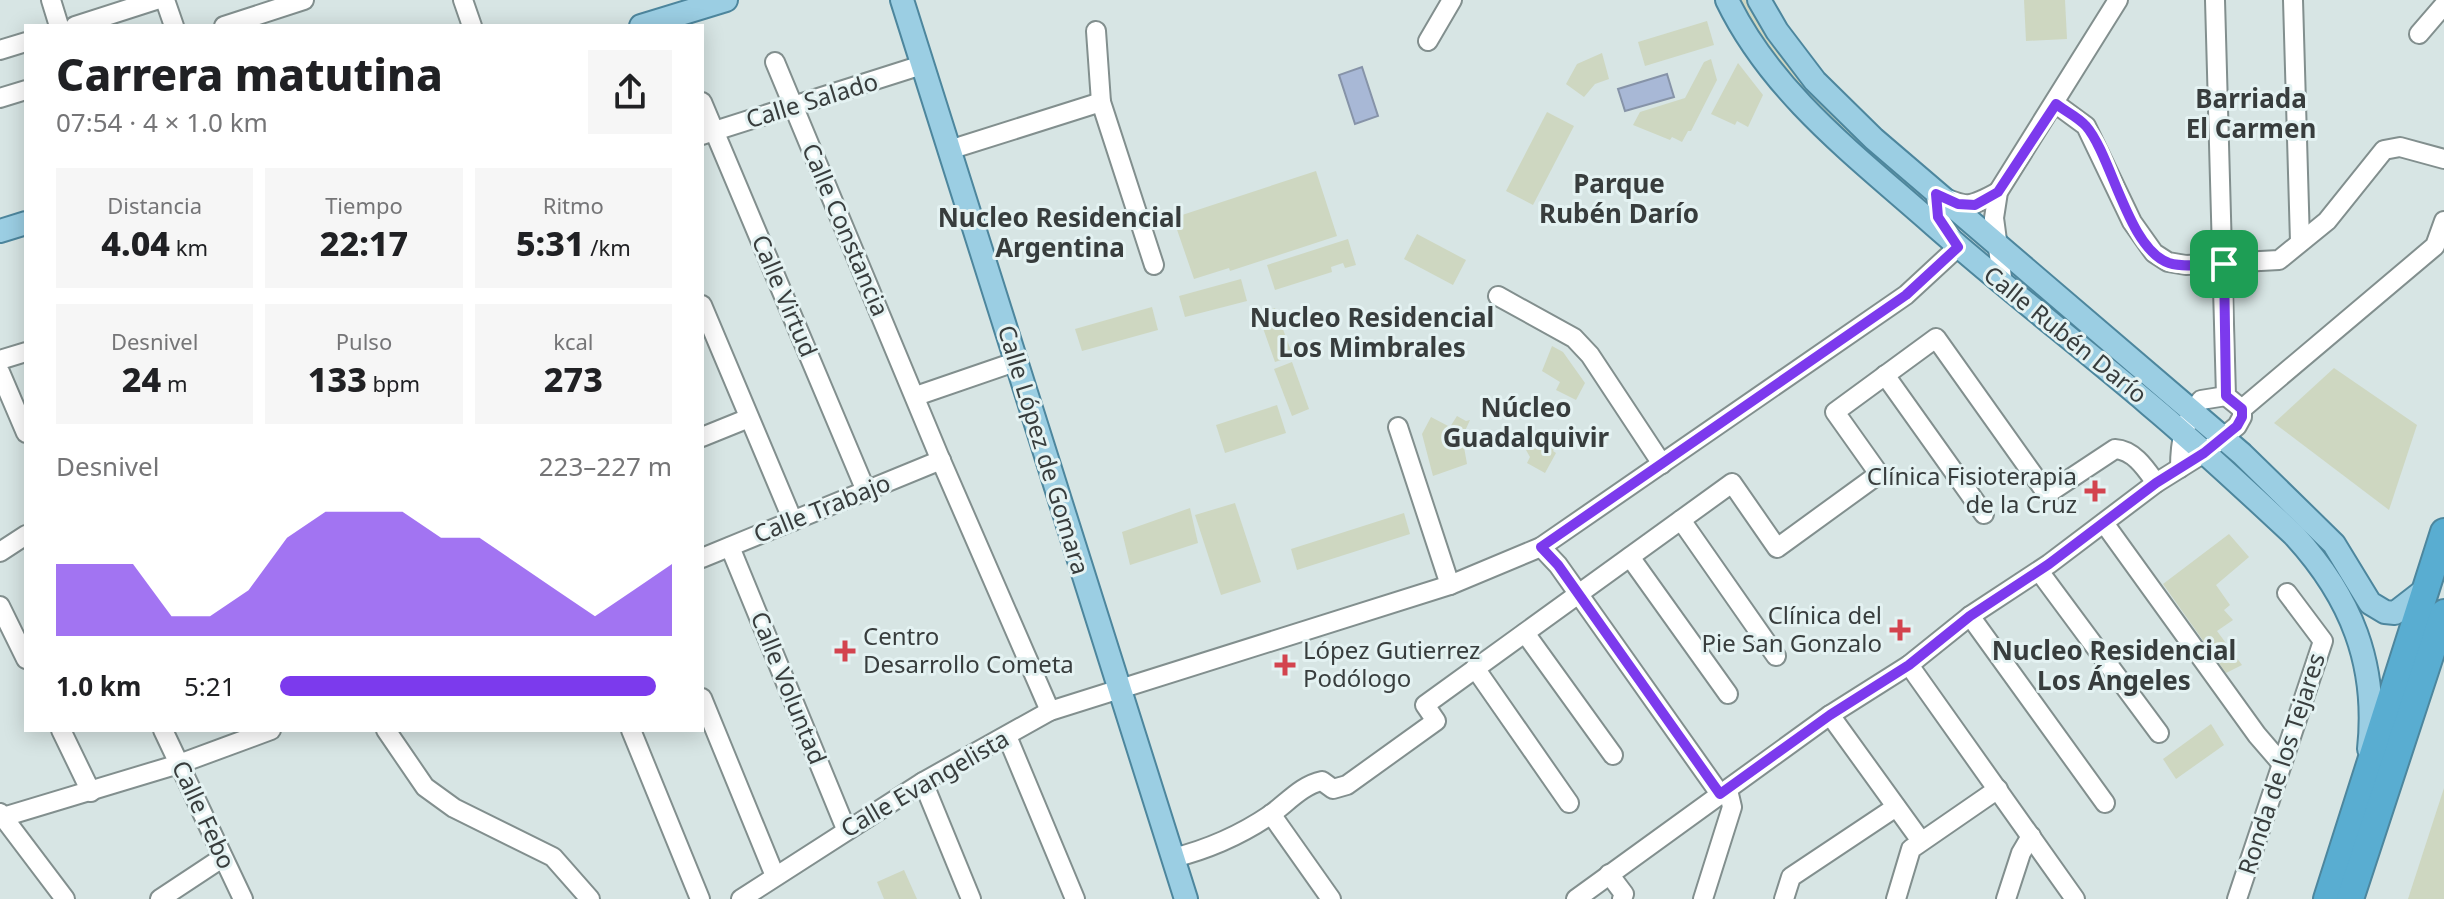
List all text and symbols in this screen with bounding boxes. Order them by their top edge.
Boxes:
text: Carrera matutina [56,44,443,104]
button: share [588,50,672,134]
street label: Calle Salado [742,64,882,135]
district label: Barriada El Carmen [2186,80,2316,146]
text: 07:54 · 4 × 1.0 km [56,104,268,140]
street label: Calle Constancia [795,138,898,321]
district label: Parque Rubén Darío [1539,165,1699,231]
text: Distancia [107,190,202,220]
text: Tiempo [325,190,403,220]
text: Ritmo [543,190,604,220]
district label: Nucleo Residencial Argentina [938,199,1182,265]
text: 4.04 [101,220,170,266]
text: 22:17 [320,220,408,266]
text: 5:31 [516,220,585,266]
street label: Calle Virtud [745,229,826,361]
pin [2190,230,2258,298]
text: km [170,232,208,262]
text: /km [585,232,631,262]
icon: arrive [2202,242,2246,286]
street label: Calle Rubén Darío [1977,258,2155,410]
district label: Nucleo Residencial Los Mimbrales [1250,299,1494,365]
street label: Calle López de Gomara [991,321,1098,578]
text: Desnivel [111,326,198,356]
text: Pulso [336,326,392,356]
text: kcal [553,326,593,356]
text: 24 [122,356,161,402]
text: 133 [308,356,367,402]
text: 273 [544,356,603,402]
text: m [161,368,187,398]
text: bpm [367,368,420,398]
district label: Núcleo Guadalquivir [1443,389,1610,455]
text: Desnivel [56,448,159,484]
text: 223–227 m [539,448,672,484]
place label: Clínica Fisioterapia de la Cruz [1867,459,2077,520]
street label: Calle Trabajo [748,465,895,550]
marker: Clínica Fisioterapia de la Cruz [2084,480,2106,502]
place label: Clínica del Pie San Gonzalo [1702,598,1882,659]
street label: Calle Voluntad [744,606,835,769]
place label: Centro Desarrollo Cometa [863,619,1074,680]
marker: Clínica del Pie San Gonzalo [1889,619,1911,641]
district label: Nucleo Residencial Los Ángeles [1992,632,2236,698]
place label: López Gutierrez Podólogo [1303,633,1480,694]
marker: Centro Desarrollo Cometa [834,640,856,662]
street label: Ronda de los Tejares [2229,649,2332,879]
marker: López Gutierrez Podólogo [1274,654,1296,676]
text: 1.0 km [56,668,141,704]
text: 5:21 [184,668,236,704]
street label: Calle Evangelista [834,721,1014,844]
street label: Calle Febo [165,755,244,874]

